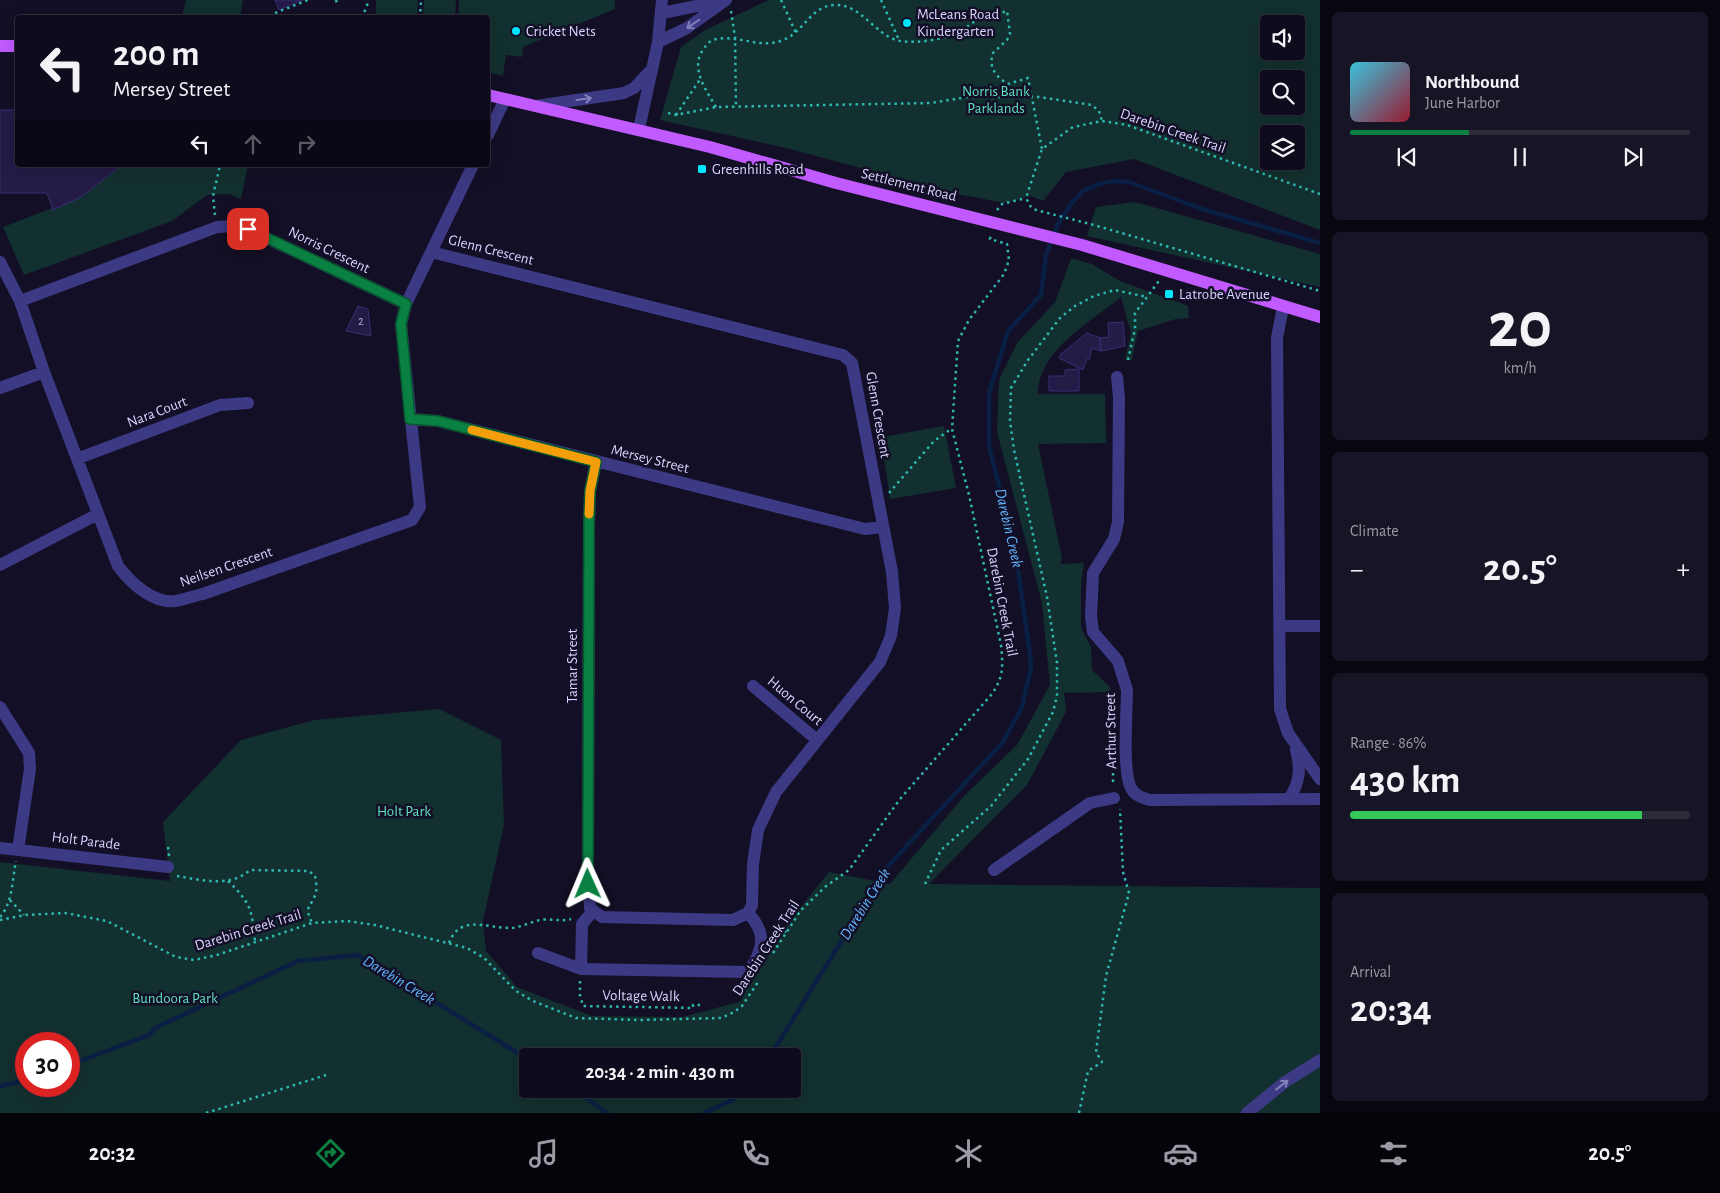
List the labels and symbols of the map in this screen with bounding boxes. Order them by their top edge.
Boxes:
place label: McLeans Road Kindergarten [917,7,999,39]
marker: McLeans Road Kindergarten [901,17,913,29]
one-way arrow [687,19,701,29]
place label: Cricket Nets [526,24,596,39]
marker: Cricket Nets [510,25,522,37]
park label: Norris Bank Parklands [962,84,1030,116]
one-way arrow [576,94,592,104]
street label: Darebin Creek Trail [1118,106,1228,156]
place label: Greenhills Road [712,162,804,177]
marker: Greenhills Road [696,163,708,175]
street label: Settlement Road [860,166,958,204]
pin [227,208,269,250]
street label: Norris Crescent [286,224,372,276]
street label: Glenn Crescent [447,232,535,268]
place label: Latrobe Avenue [1179,287,1270,302]
marker: Latrobe Avenue [1163,288,1175,300]
house number: 2 [358,315,364,327]
street label: Glenn Crescent [863,371,893,459]
street label: Nara Court [125,394,189,430]
street label: Mersey Street [609,442,691,476]
water label: Darebin Creek [992,487,1026,569]
street label: Neilsen Crescent [178,544,274,590]
street label: Darebin Creek Trail [984,546,1020,658]
street label: Tamar Street [565,629,580,703]
street label: Huon Court [764,674,826,728]
street label: Arthur Street [1103,693,1119,769]
park label: Holt Park [377,804,431,819]
street label: Holt Parade [51,829,121,853]
position arrow [561,857,613,909]
water label: Darebin Creek [837,865,893,943]
street label: Darebin Creek Trail [730,898,802,998]
street label: Darebin Creek Trail [193,907,303,953]
water label: Darebin Creek [360,952,438,1008]
street label: Voltage Walk [602,988,680,1004]
park label: Bundoora Park [132,991,218,1006]
speed limit sign: 30 [15,1032,80,1097]
one-way arrow [1275,1079,1288,1090]

